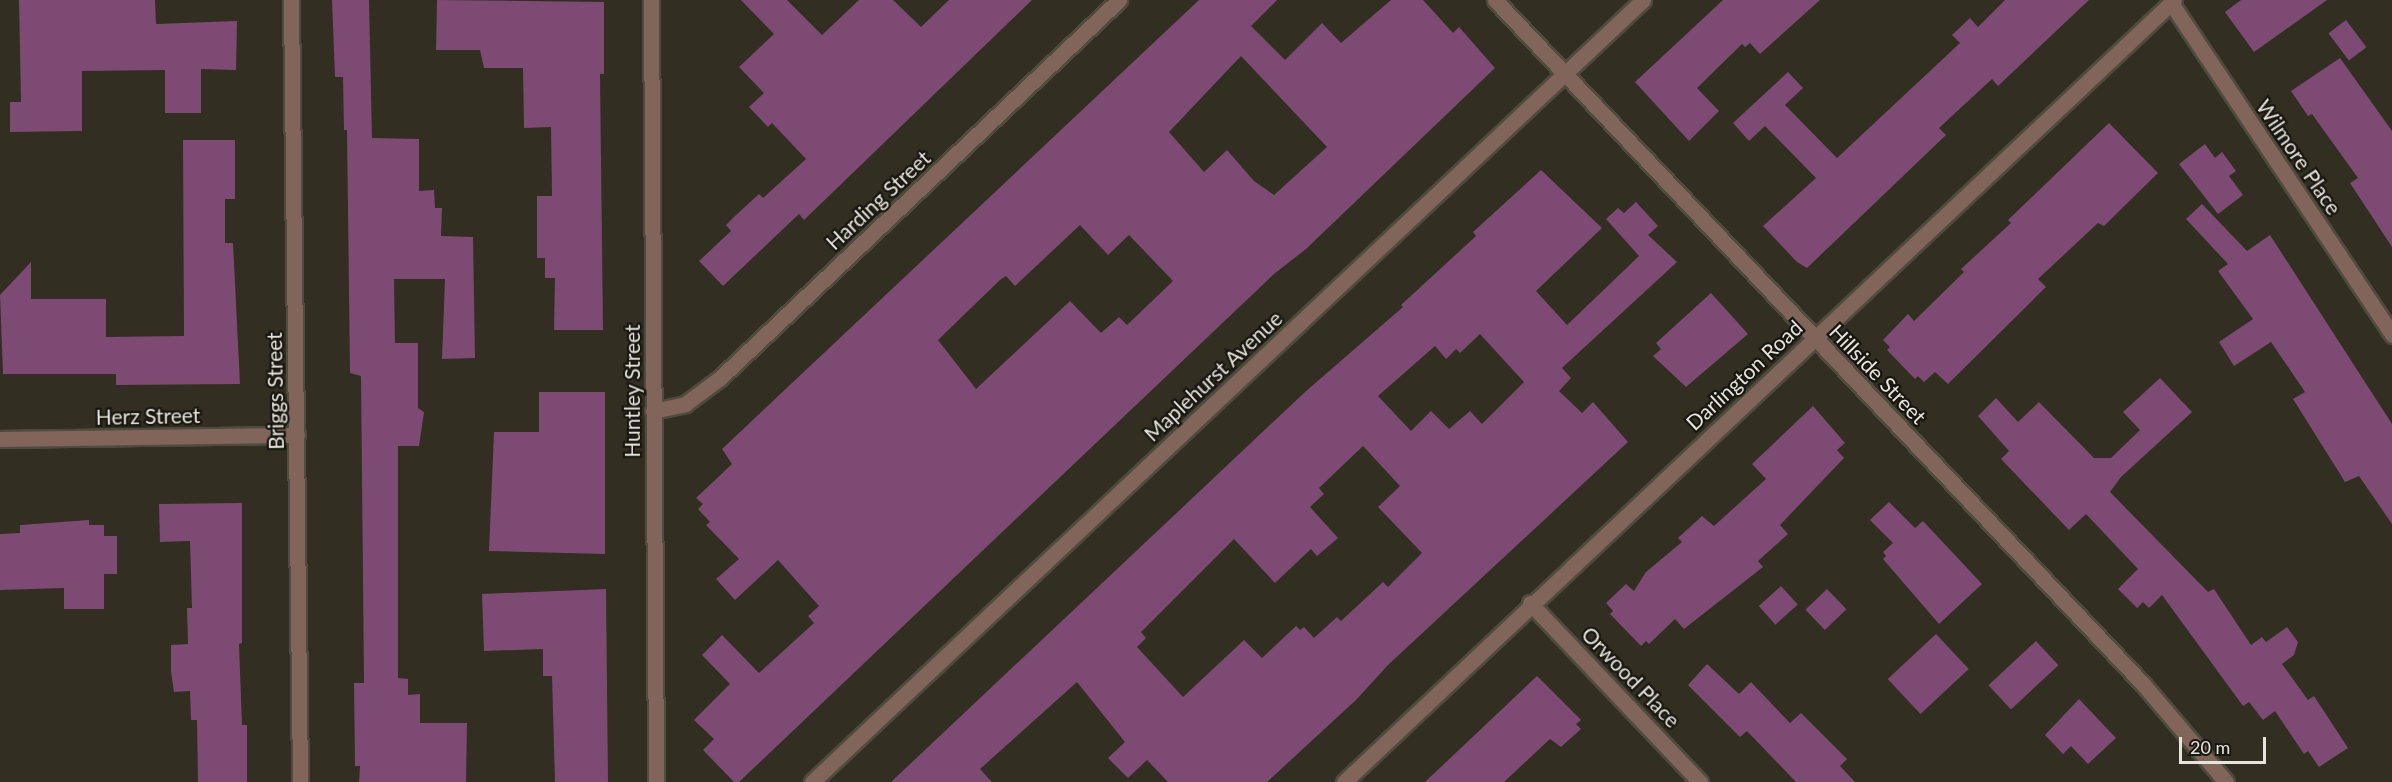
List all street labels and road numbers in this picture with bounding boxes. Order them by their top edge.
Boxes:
street label: Wilmore Place [2251,95,2347,219]
street label: Harding Street [821,145,935,255]
street label: Maplehurst Avenue [1139,305,1287,447]
street label: Darlington Road [1681,315,1807,435]
street label: Hillside Street [1824,319,1932,429]
street label: Huntley Street [619,324,645,458]
street label: Briggs Street [261,332,289,450]
street label: Herz Street [95,402,201,430]
street label: Orwood Place [1577,621,1685,733]

